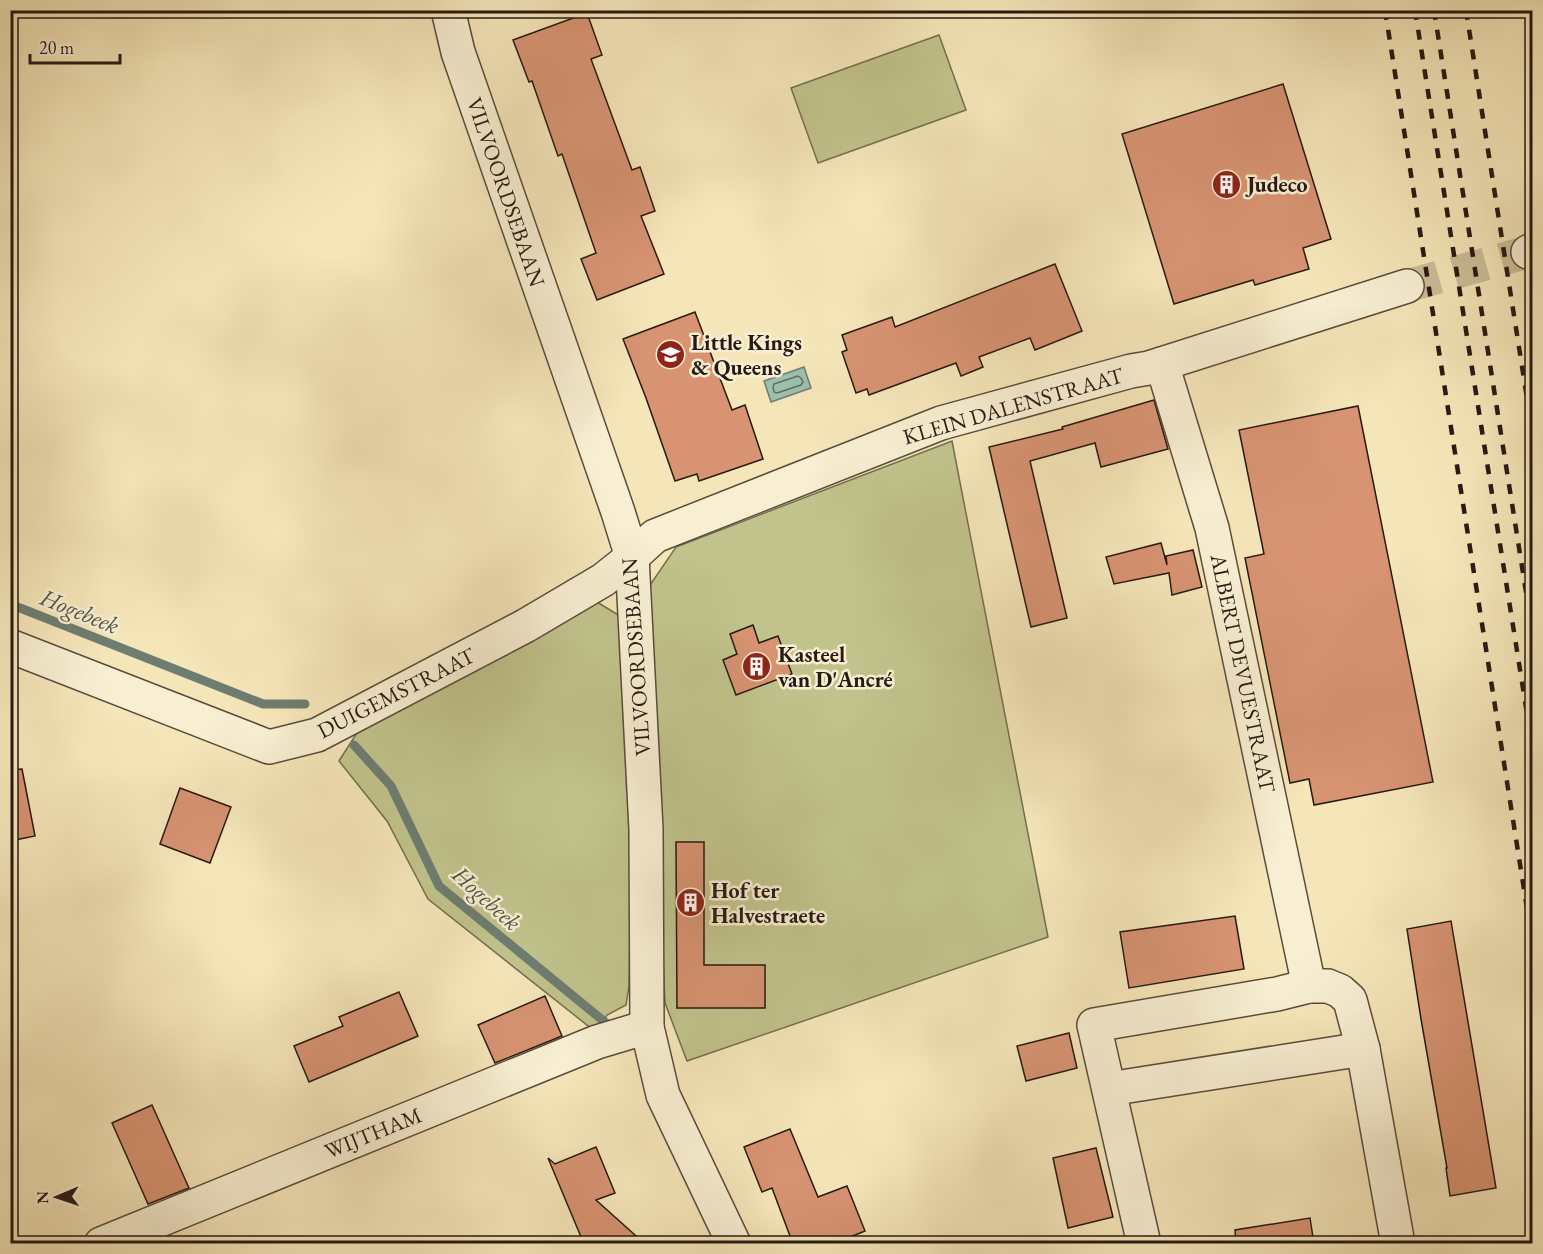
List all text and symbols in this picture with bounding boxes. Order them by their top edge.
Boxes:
scale bar [30,27,120,65]
text: 20 m [39,36,74,59]
street label: VILVOORDSEBAAN [460,93,552,291]
building icon: Judeco [1210,168,1242,200]
place label: Judeco [1245,170,1308,199]
place label: Little Kings & Queens [691,328,802,382]
school or university icon: Little Kings & Queens [654,339,686,371]
street label: KLEIN DALENSTRAAT [899,361,1127,451]
street label: ALBERT DEVUESTRAAT [1203,550,1283,795]
street label: VILVOORDSEBAAN [615,556,657,757]
water label: Hogebeek [35,581,124,641]
place label: Kasteel van D'Ancré [778,640,893,694]
street label: DUIGEMSTRAAT [312,641,480,745]
building icon: Kasteel van D'Ancré [741,651,773,683]
water label: Hogebeek [445,858,528,937]
place label: Hof ter Halvestraete [711,876,825,930]
building icon: Hof ter Halvestraete [674,887,706,919]
street label: WIJTHAM [320,1100,426,1166]
north arrow [27,1167,87,1227]
text: N [32,1191,53,1204]

